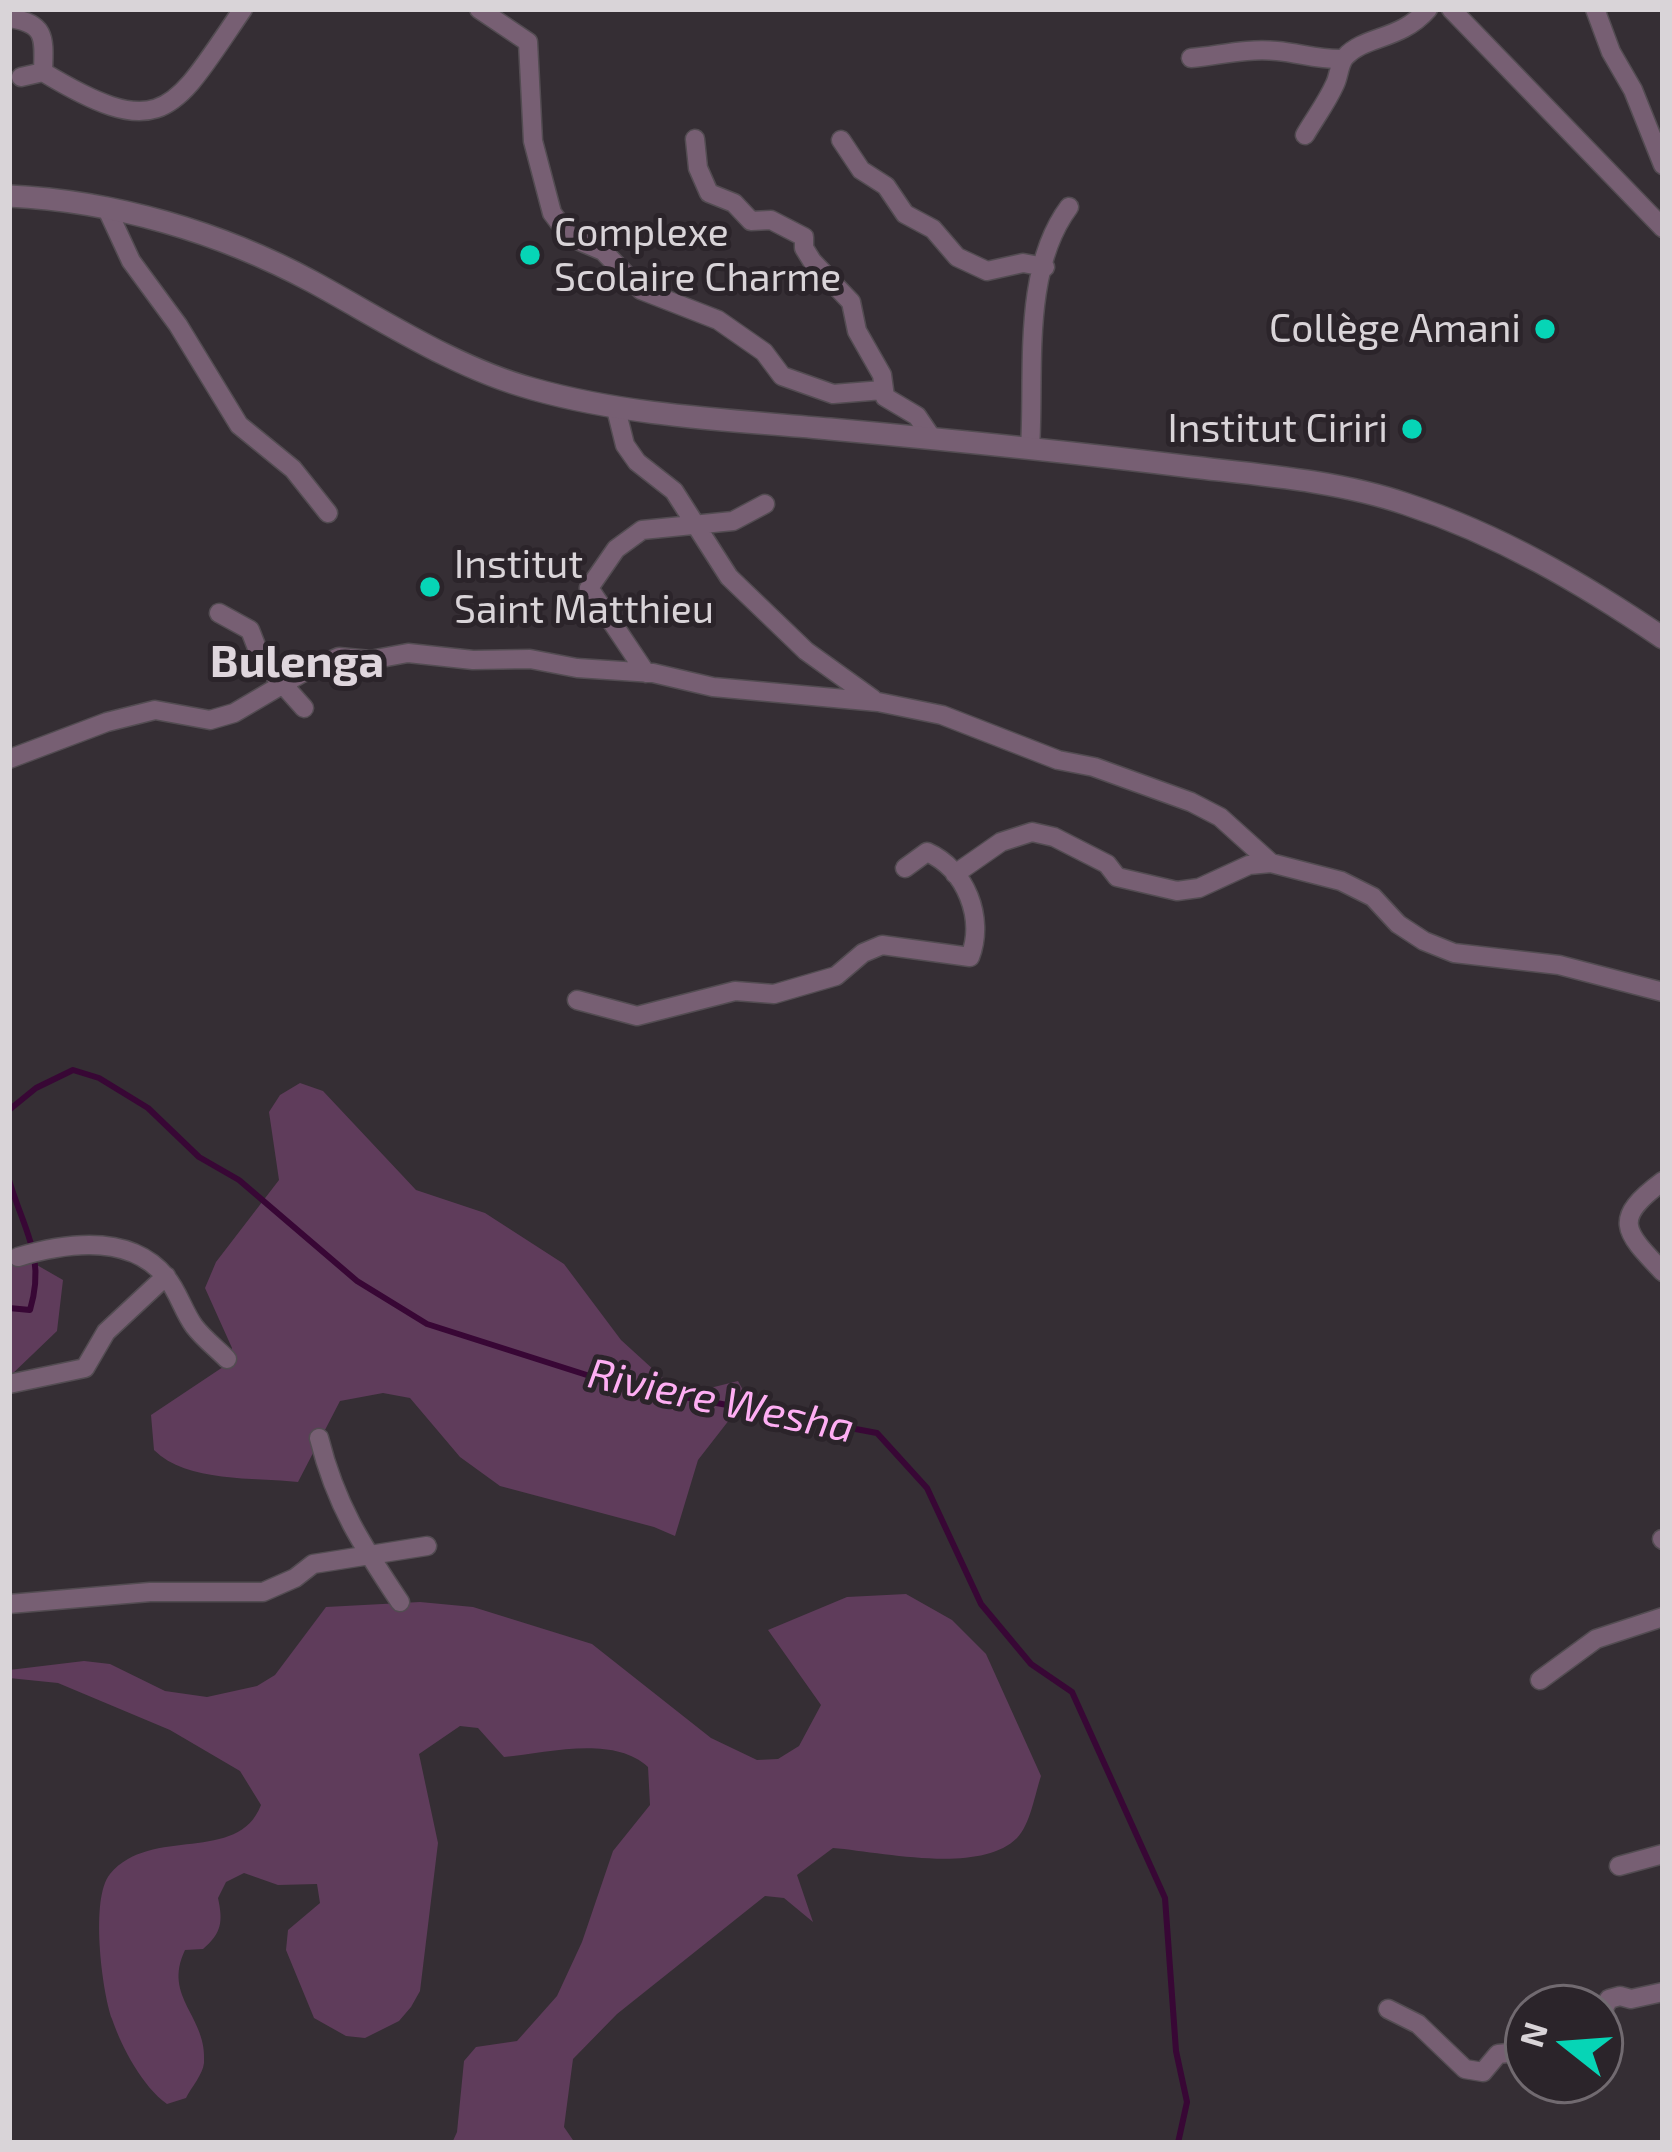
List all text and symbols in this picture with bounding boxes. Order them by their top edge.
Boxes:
place label: Complexe Scolaire Charme [554,210,841,301]
marker: Complexe Scolaire Charme [517,242,543,268]
place label: Collège Amani [1269,306,1521,352]
marker: Collège Amani [1532,316,1558,342]
place label: Institut Ciriri [1168,406,1388,452]
marker: Institut Ciriri [1399,416,1425,442]
place label: Institut Saint Matthieu [454,542,714,633]
marker: Institut Saint Matthieu [417,574,443,600]
district label: Bulenga [210,635,384,689]
water label: Riviere Wesha [583,1348,859,1454]
north arrow [1504,1984,1624,2104]
text: N [1510,2017,1555,2052]

